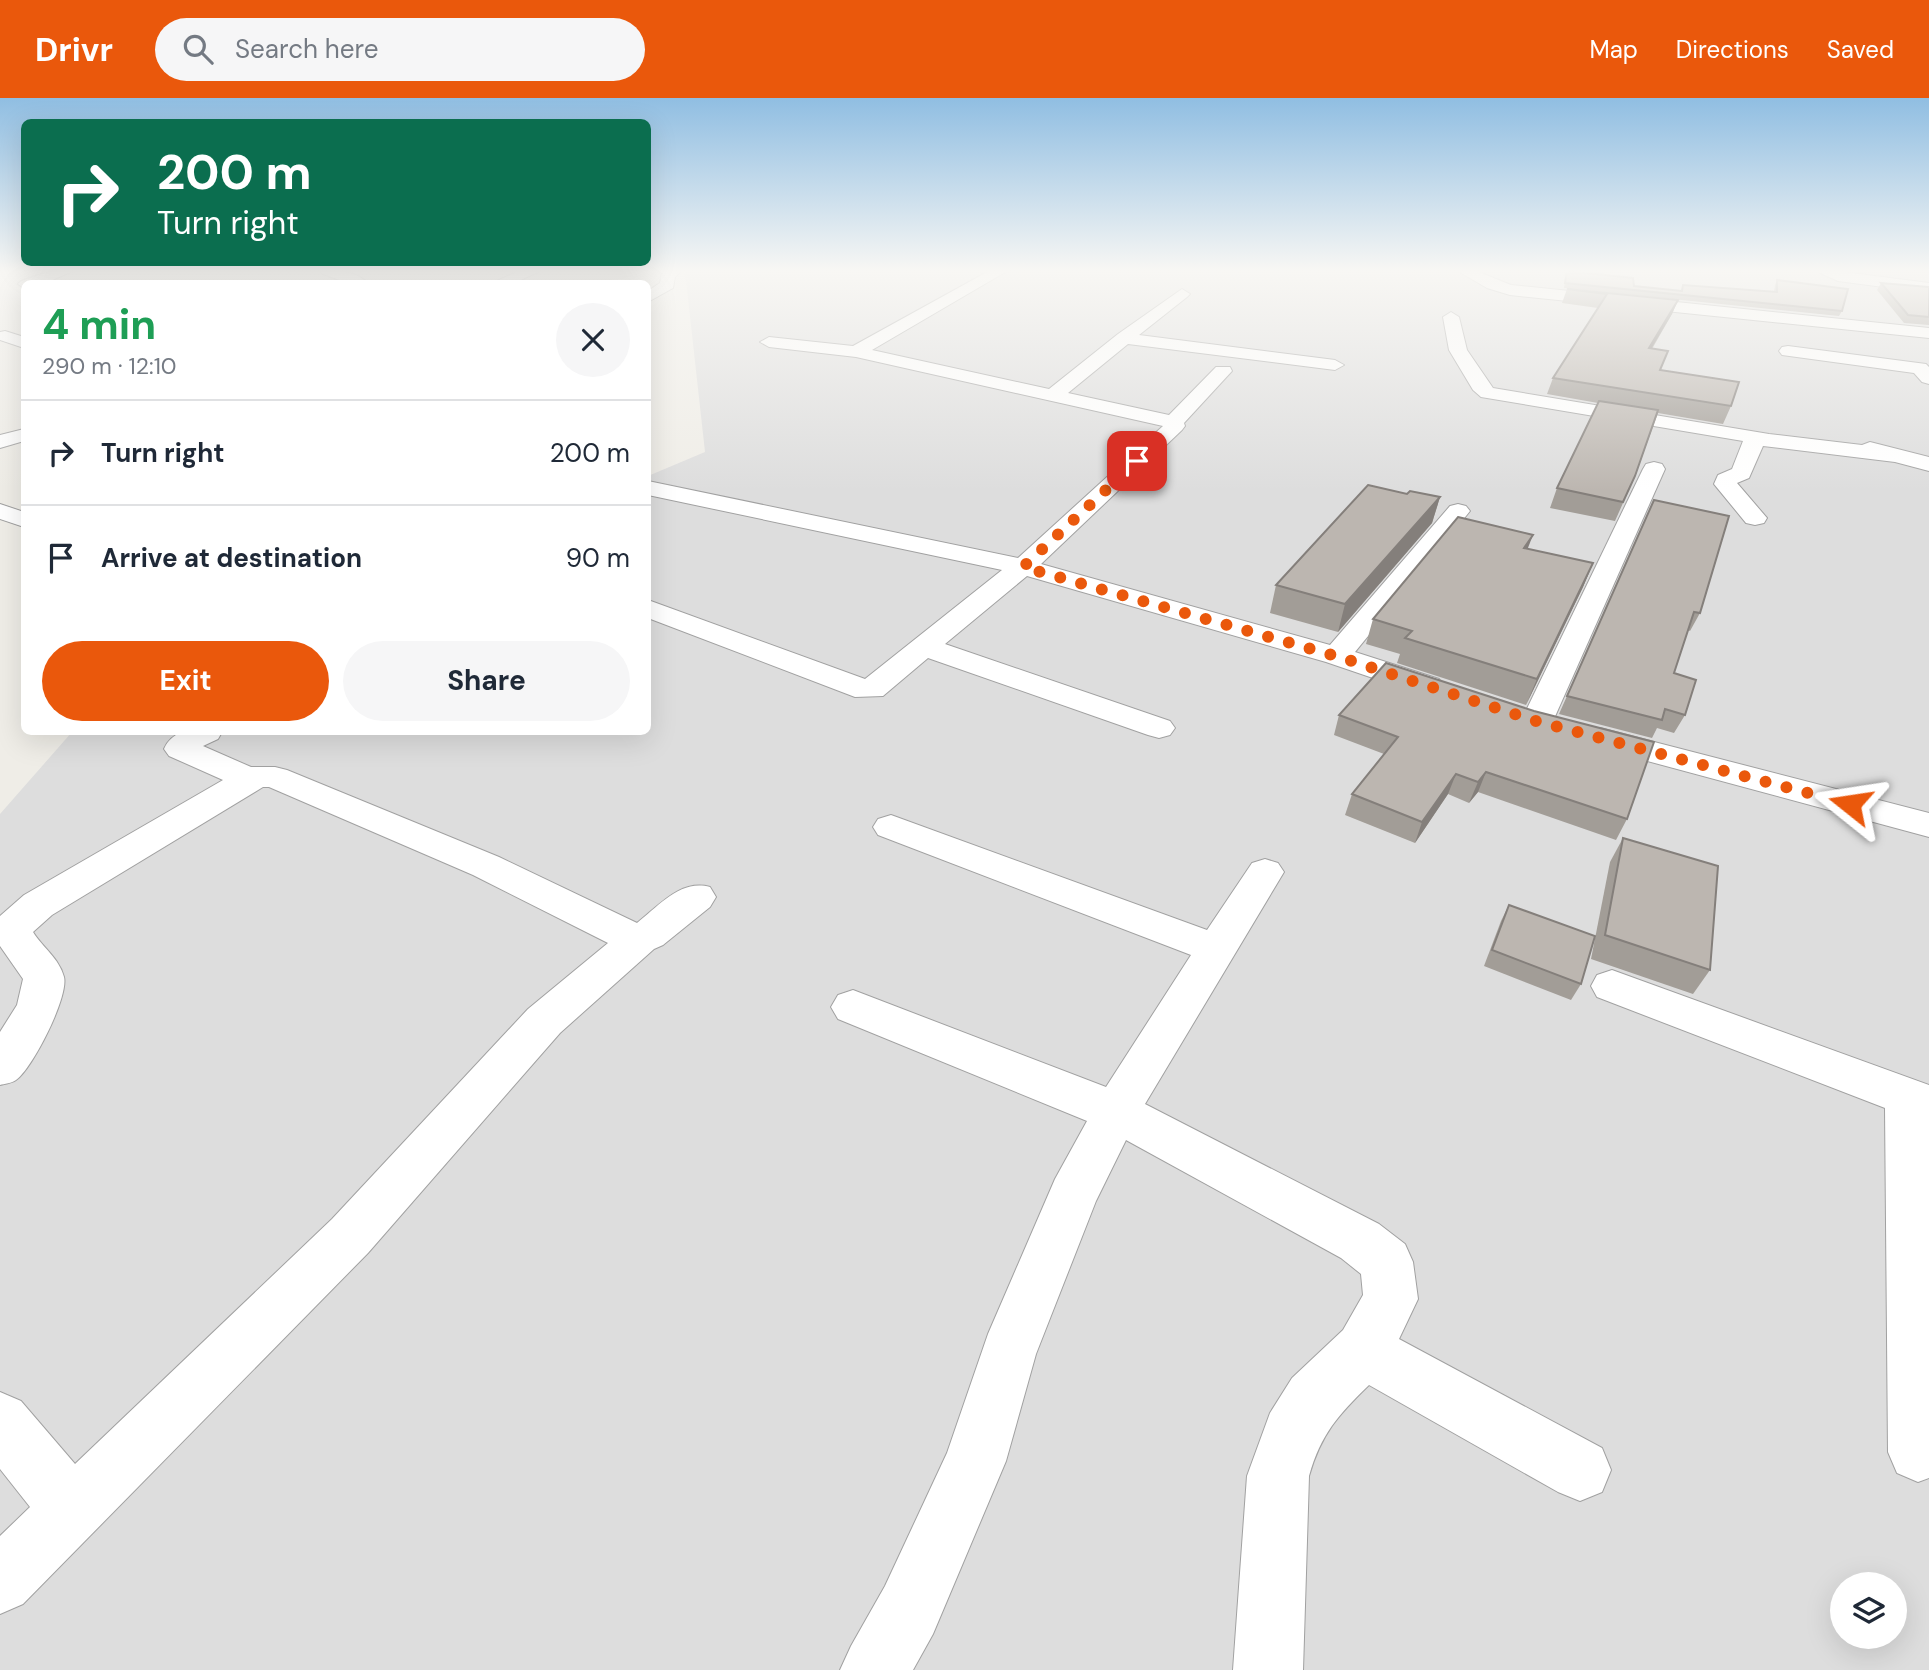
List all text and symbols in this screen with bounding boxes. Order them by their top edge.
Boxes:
search box [155,18,645,81]
text: Drivr [35,28,113,71]
icon: search [179,30,217,68]
text: Search here [235,32,378,66]
text: Map [1590,34,1638,65]
text: Directions [1676,34,1789,65]
text: Saved [1827,34,1894,65]
text: 200 m [157,140,312,204]
icon: right [42,147,133,238]
text: Turn right [157,202,299,244]
text: 4 min [42,297,156,352]
button: close [556,303,630,377]
text: 290 m · 12:10 [42,351,177,381]
pin [1107,431,1167,491]
icon: right [42,434,80,472]
text: Turn right [101,436,225,470]
text: 200 m [550,436,630,470]
icon: arrive [1118,442,1156,480]
icon: arrive [42,539,80,577]
text: Arrive at destination [101,541,362,575]
text: 90 m [566,541,630,575]
button: Exit [42,641,329,721]
button: Share [343,641,630,721]
position arrow [1813,767,1887,841]
map controls [1830,1572,1907,1649]
button: layers [1830,1572,1907,1649]

